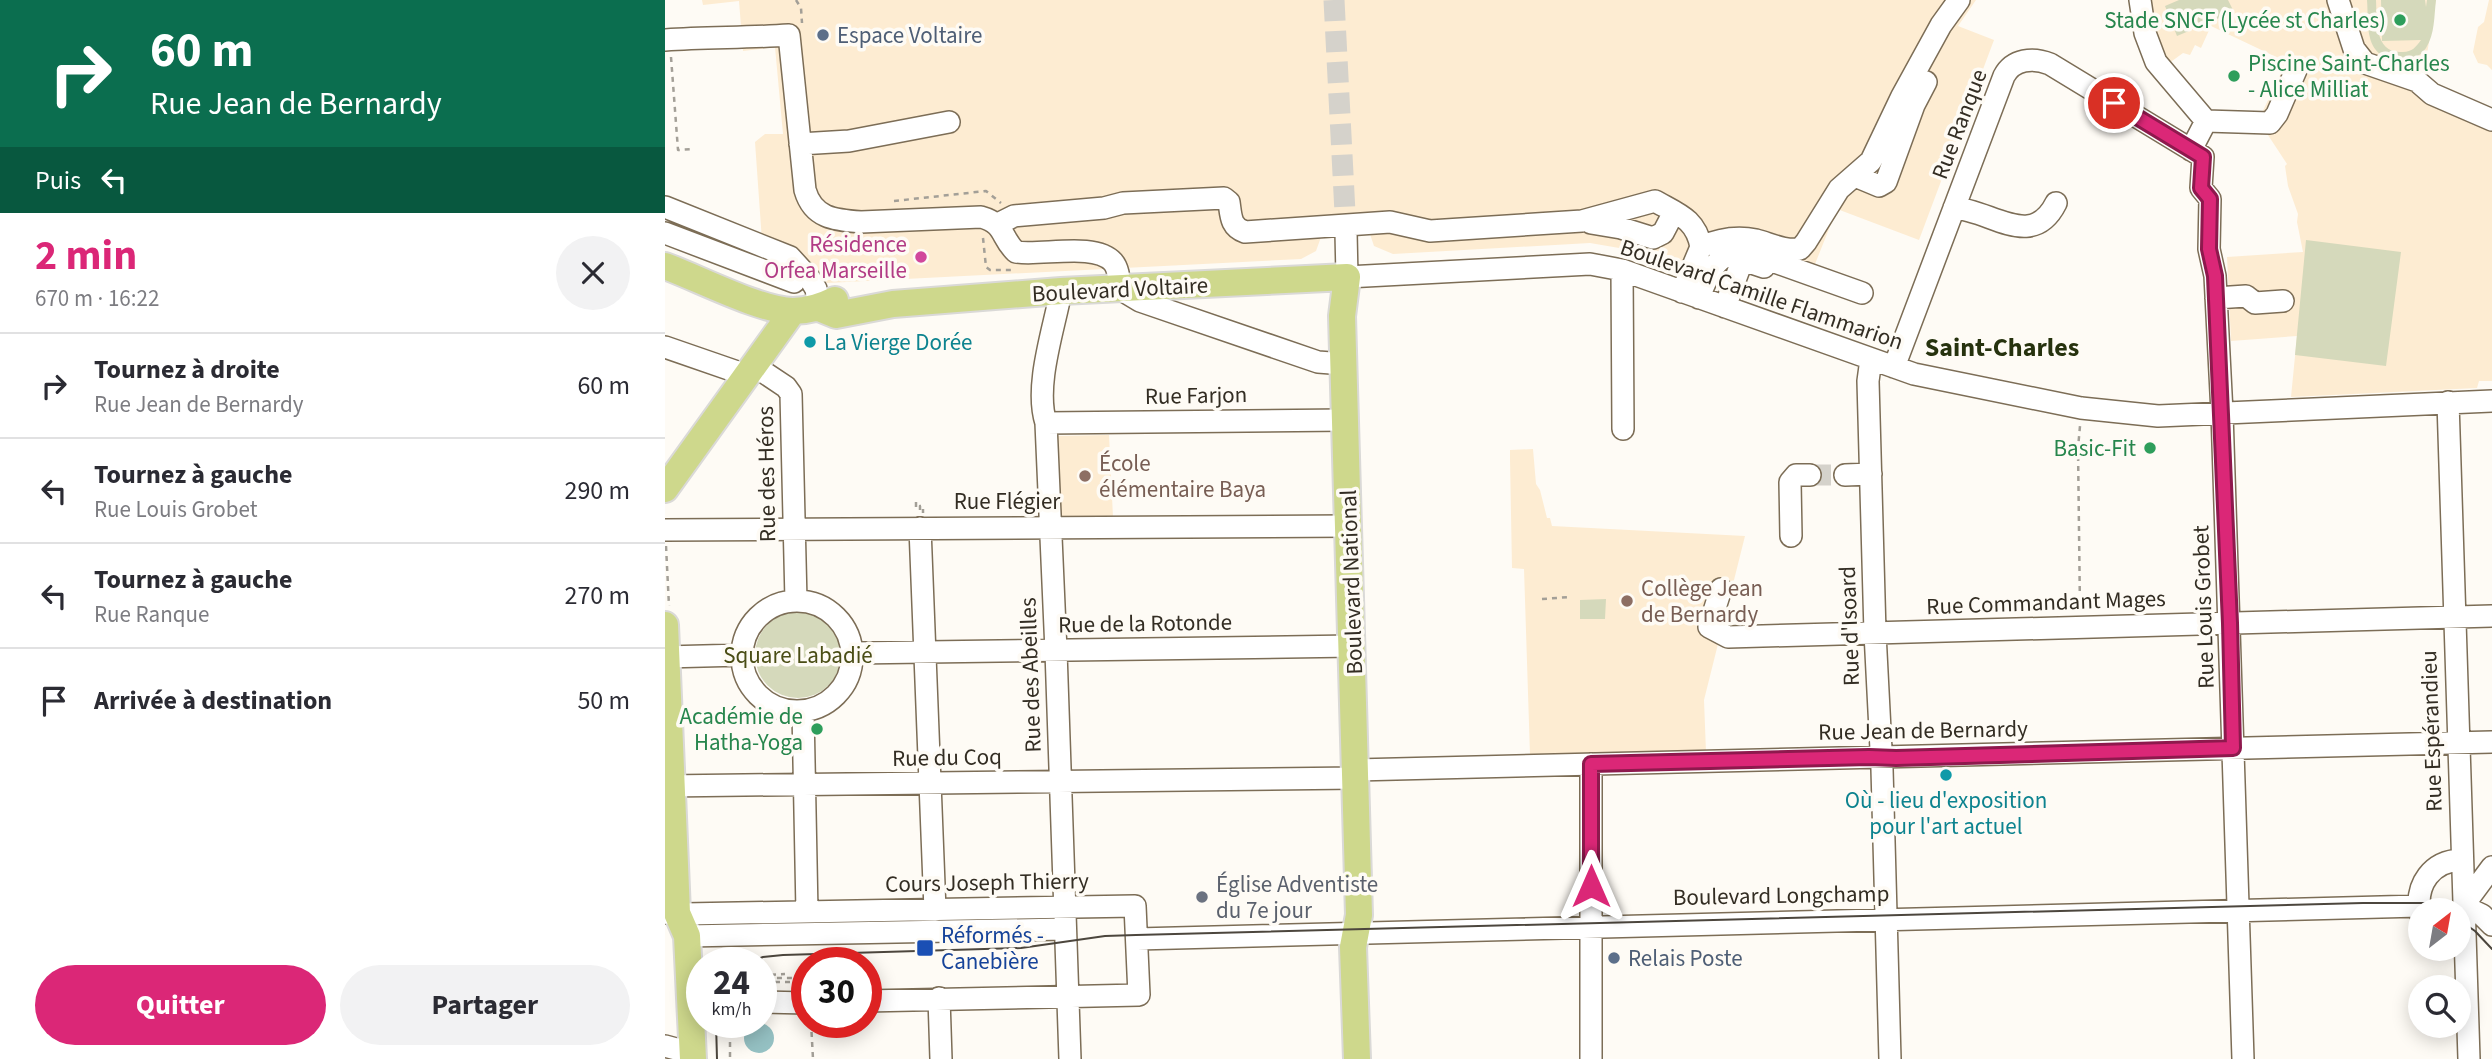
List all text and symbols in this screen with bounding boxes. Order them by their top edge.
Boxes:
place label: Stade SNCF (Lycée st Charles) [2104,4,2386,37]
marker: Stade SNCF (Lycée st Charles) [2392,12,2408,28]
text: 60 m [150,16,254,86]
place label: Espace Voltaire [837,19,982,52]
marker: Espace Voltaire [815,27,831,43]
icon: right [35,28,126,119]
place label: Piscine Saint-Charles - Alice Milliat [2248,47,2450,106]
street label: Rue Ranque [1923,64,1996,184]
marker: Piscine Saint-Charles - Alice Milliat [2226,68,2242,84]
pin [2084,73,2144,133]
text: Rue Jean de Bernardy [150,81,442,127]
icon: arrive [2095,84,2133,122]
icon: left [95,161,133,199]
text: Puis [35,162,81,199]
text: 2 min [35,226,137,286]
place label: Résidence Orfea Marseille [764,228,907,287]
street label: Boulevard Camille Flammarion [1616,230,1908,358]
button: close [556,236,630,310]
marker: Résidence Orfea Marseille [913,249,929,265]
street label: Boulevard Voltaire [1031,268,1209,311]
text: 670 m · 16:22 [35,282,159,315]
place label: La Vierge Dorée [824,326,973,359]
district label: Saint-Charles [1925,329,2079,366]
marker: La Vierge Dorée [802,334,818,350]
text: Tournez à droite [94,351,280,388]
icon: right [35,367,73,405]
text: 60 m [577,367,630,404]
street label: Rue Farjon [1144,378,1248,413]
text: Rue Jean de Bernardy [94,388,304,421]
street label: Rue des Héros [749,406,784,542]
place label: Basic-Fit [2054,432,2136,465]
marker: Basic-Fit [2142,440,2158,456]
place label: École élémentaire Baya [1099,447,1266,506]
text: Tournez à gauche [94,456,293,493]
marker: École élémentaire Baya [1077,468,1093,484]
icon: left [35,472,73,510]
text: 290 m [564,472,630,509]
street label: Rue Flégier [954,485,1061,518]
street label: Boulevard National [1332,489,1371,675]
text: Rue Louis Grobet [94,493,257,526]
street label: Rue Louis Grobet [2184,525,2223,689]
text: Tournez à gauche [94,561,293,598]
street label: Rue d'Isoard [1831,565,1868,687]
place label: Collège Jean de Bernardy [1641,572,1763,631]
icon: left [35,577,73,615]
text: 270 m [564,577,630,614]
street label: Rue Commandant Mages [1926,582,2166,623]
marker: Collège Jean de Bernardy [1619,593,1635,609]
street label: Rue des Abeilles [1011,597,1050,753]
text: Rue Ranque [94,598,209,631]
street label: Rue de la Rotonde [1058,605,1232,642]
park label: Square Labadié [723,639,873,672]
street label: Rue Espérandieu [2412,650,2451,812]
icon: arrive [35,682,73,720]
text: Arrivée à destination [94,682,332,719]
text: 50 m [577,682,630,719]
place label: Académie de Hatha-Yoga [680,700,803,759]
street label: Rue Jean de Bernardy [1818,712,2028,749]
marker: Académie de Hatha-Yoga [809,721,825,737]
street label: Rue du Coq [892,740,1002,775]
marker: Où - lieu d'exposition pour l'art actuel [1938,767,1954,783]
place label: Où - lieu d'exposition pour l'art actuel [1845,784,2047,843]
position arrow [1554,849,1628,923]
street label: Cours Joseph Thierry [885,864,1089,901]
place label: Église Adventiste du 7e jour [1216,868,1378,927]
street label: Boulevard Longchamp [1672,877,1890,914]
marker: Église Adventiste du 7e jour [1194,889,1210,905]
north arrow [2408,898,2471,961]
map controls [2408,898,2471,1038]
place label: Réformés - Canebière [941,919,1044,978]
marker: Réformés - Canebière [915,938,935,958]
place label: Relais Poste [1628,942,1743,975]
speed limit sign: 30 [791,947,882,1038]
marker: Relais Poste [1606,950,1622,966]
text: 24 [713,958,750,1008]
button: Quitter [35,965,326,1045]
button: Partager [340,965,630,1045]
button: search [2408,975,2471,1038]
text: km/h [712,997,751,1022]

